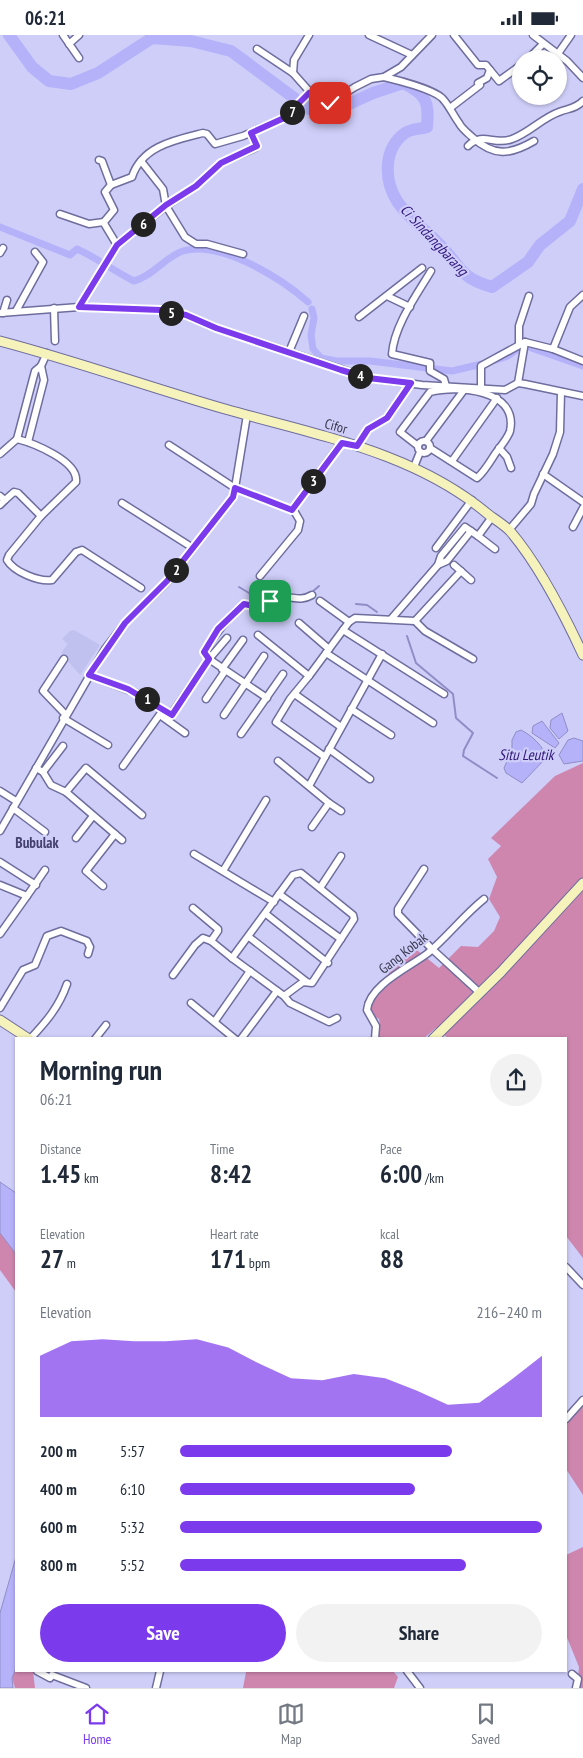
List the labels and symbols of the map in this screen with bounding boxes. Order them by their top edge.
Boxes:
pin [309,82,351,124]
pin: 7 [280,99,304,125]
water label: Ci Sindangbarang [396,200,473,280]
pin: 6 [130,211,156,237]
pin: 5 [158,301,184,325]
pin: 4 [348,363,372,389]
street label: Cifor [323,414,350,438]
pin: 3 [300,469,326,493]
pin: 2 [164,557,188,583]
pin [249,580,291,622]
pin: 1 [134,687,160,711]
water label: Situ Leutik [499,745,556,764]
district label: Bubulak [15,833,60,852]
street label: Gang Kobak [375,928,432,978]

